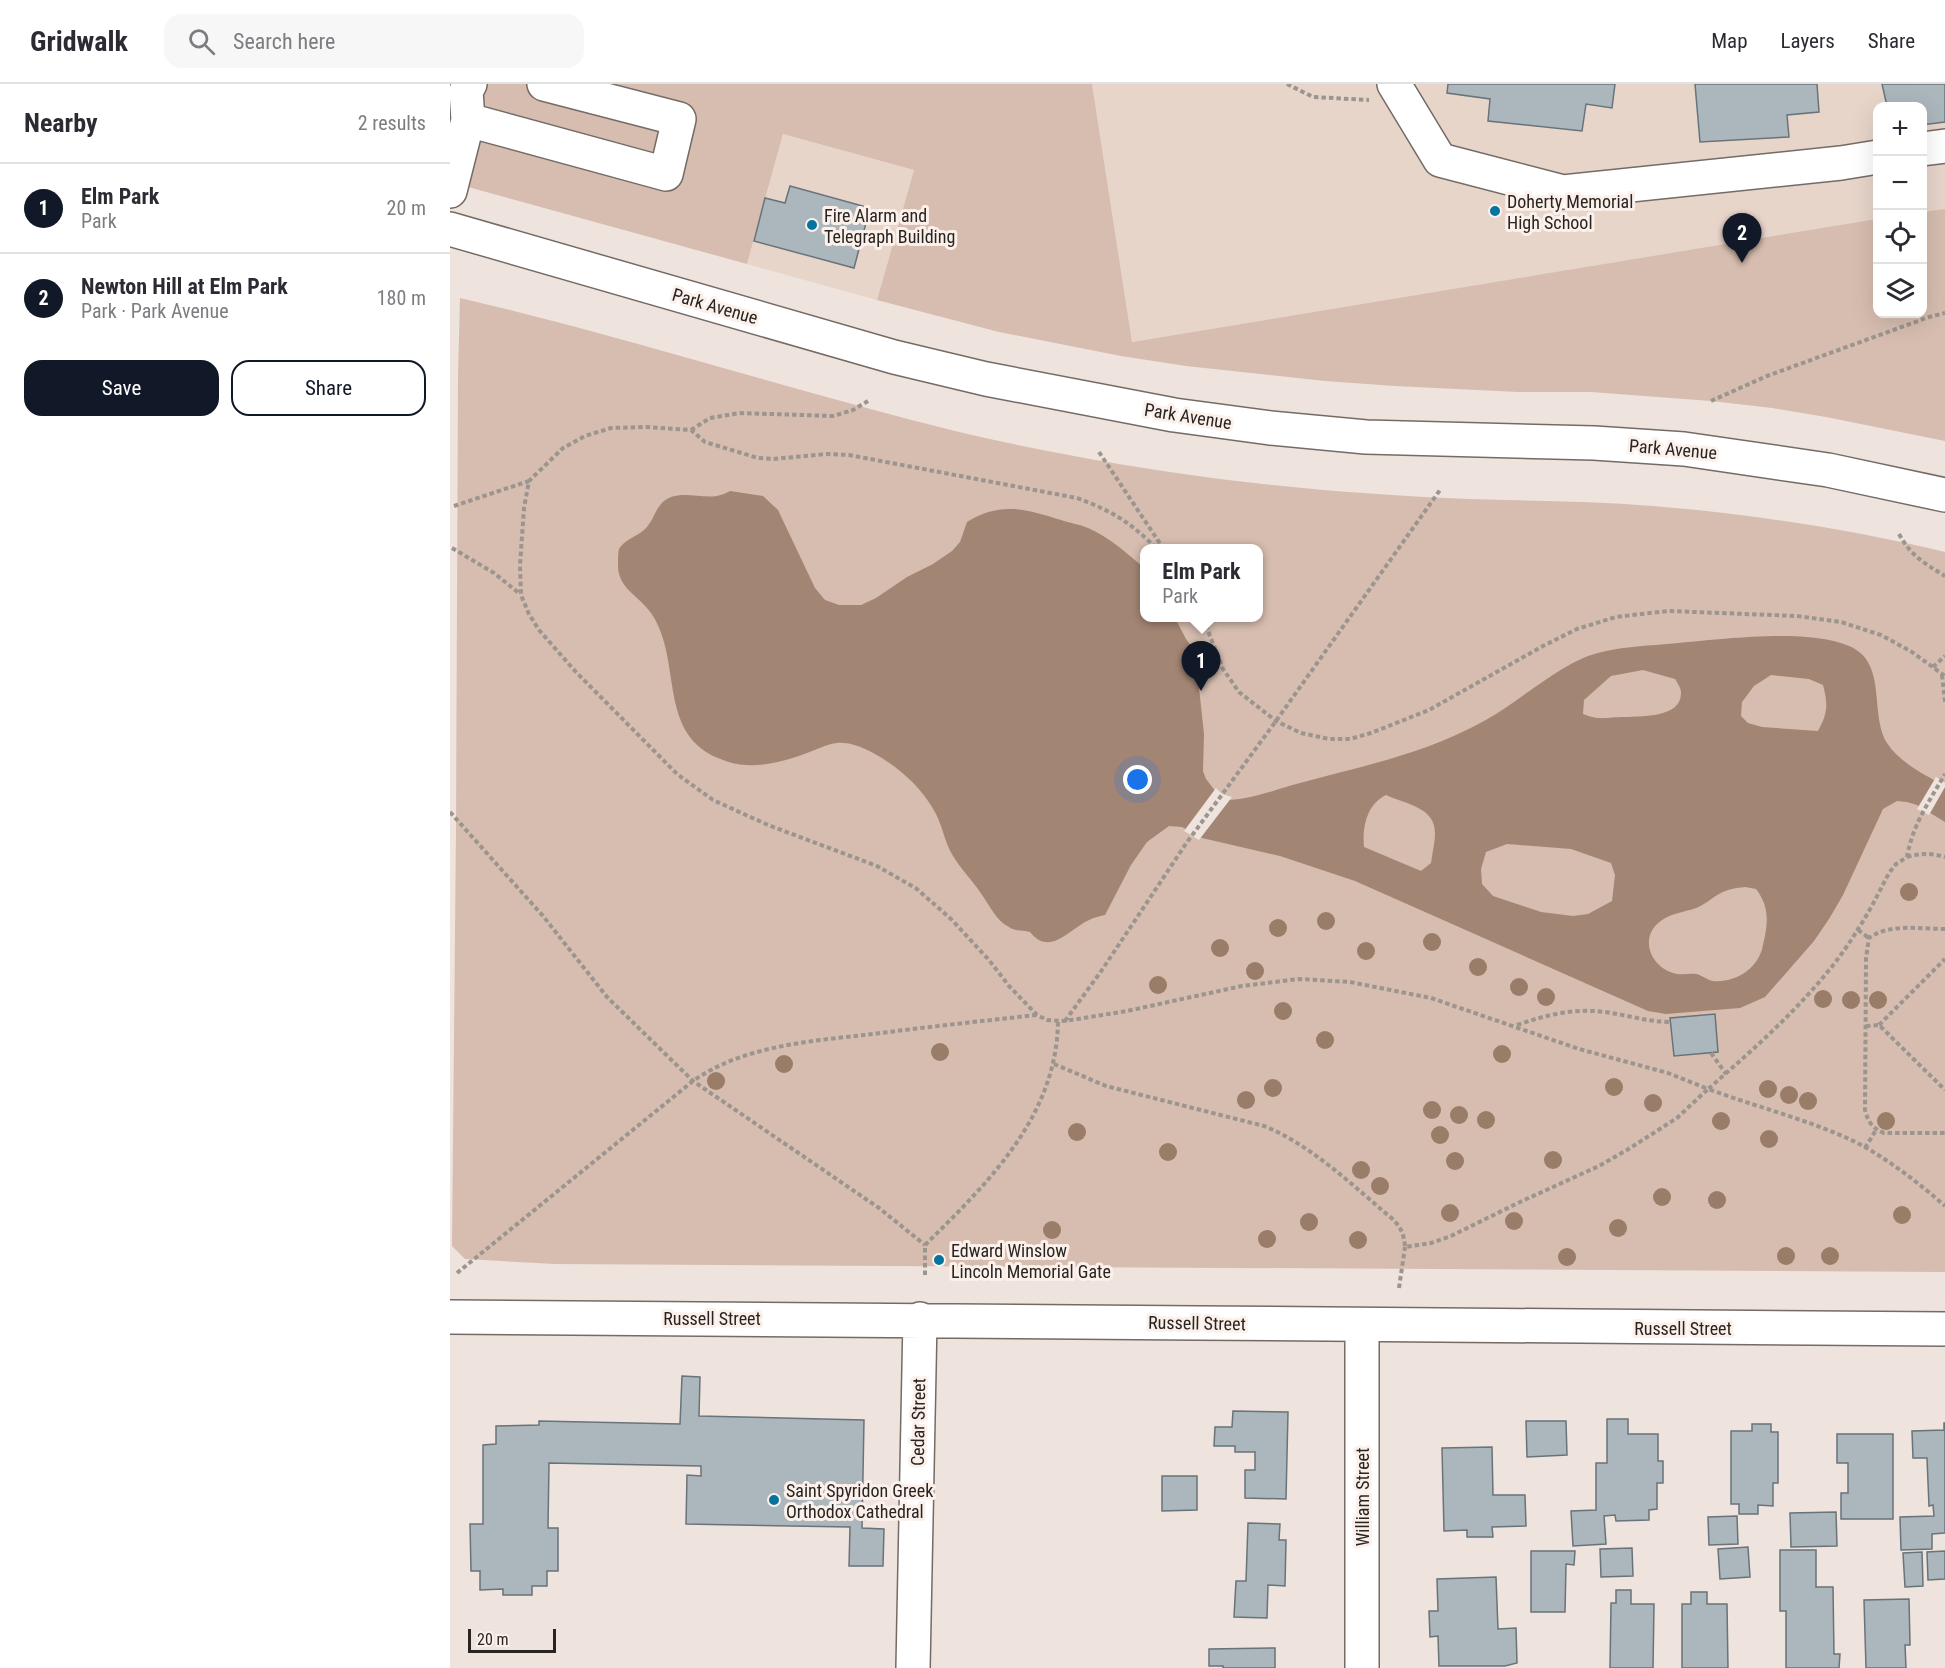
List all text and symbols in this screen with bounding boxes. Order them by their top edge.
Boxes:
search box [164,14,584,68]
text: Gridwalk [30,25,128,58]
icon: search [185,25,218,58]
text: Search here [233,29,335,54]
text: Map [1711,29,1748,53]
text: Layers [1781,29,1835,53]
text: Share [1868,29,1915,53]
map controls [1873,102,1927,318]
button: + [1873,102,1927,156]
text: Nearby [24,108,98,138]
text: 2 results [358,111,426,135]
button: − [1873,156,1927,210]
text: Elm Park [81,184,159,209]
place label: Doherty Memorial High School [1507,191,1633,233]
text: 1 [38,196,49,220]
text: 20 m [387,196,426,220]
marker: Doherty Memorial High School [1488,204,1502,218]
place label: Fire Alarm and Telegraph Building [824,205,955,247]
text: Park [81,209,117,233]
button: locate [1873,210,1927,264]
pin: 2 [1722,214,1762,263]
marker: Fire Alarm and Telegraph Building [805,218,819,232]
button: layers [1873,264,1927,318]
text: Newton Hill at Elm Park [81,274,288,299]
street label: Park Avenue [670,284,760,328]
text: 2 [38,286,49,310]
text: 180 m [377,286,426,310]
text: Park · Park Avenue [81,299,229,323]
button: Save [24,360,219,416]
button: Share [231,360,426,416]
street label: Park Avenue [1143,399,1233,433]
street label: Park Avenue [1628,435,1718,463]
popup [1140,544,1263,622]
text: Elm Park [1162,559,1241,584]
text: Park [1162,584,1198,608]
pin: 1 [1182,642,1221,691]
your location [1123,765,1152,794]
place label: Edward Winslow Lincoln Memorial Gate [951,1240,1111,1282]
marker: Edward Winslow Lincoln Memorial Gate [932,1253,946,1267]
street label: Russell Street [663,1308,761,1329]
street label: Russell Street [1148,1312,1246,1334]
street label: Russell Street [1634,1318,1732,1339]
street label: Cedar Street [907,1378,929,1466]
street label: William Street [1352,1448,1373,1546]
place label: Saint Spyridon Greek Orthodox Cathedral [786,1480,933,1522]
marker: Saint Spyridon Greek Orthodox Cathedral [767,1493,781,1507]
scale bar [468,1626,556,1654]
text: 20 m [477,1630,509,1649]

